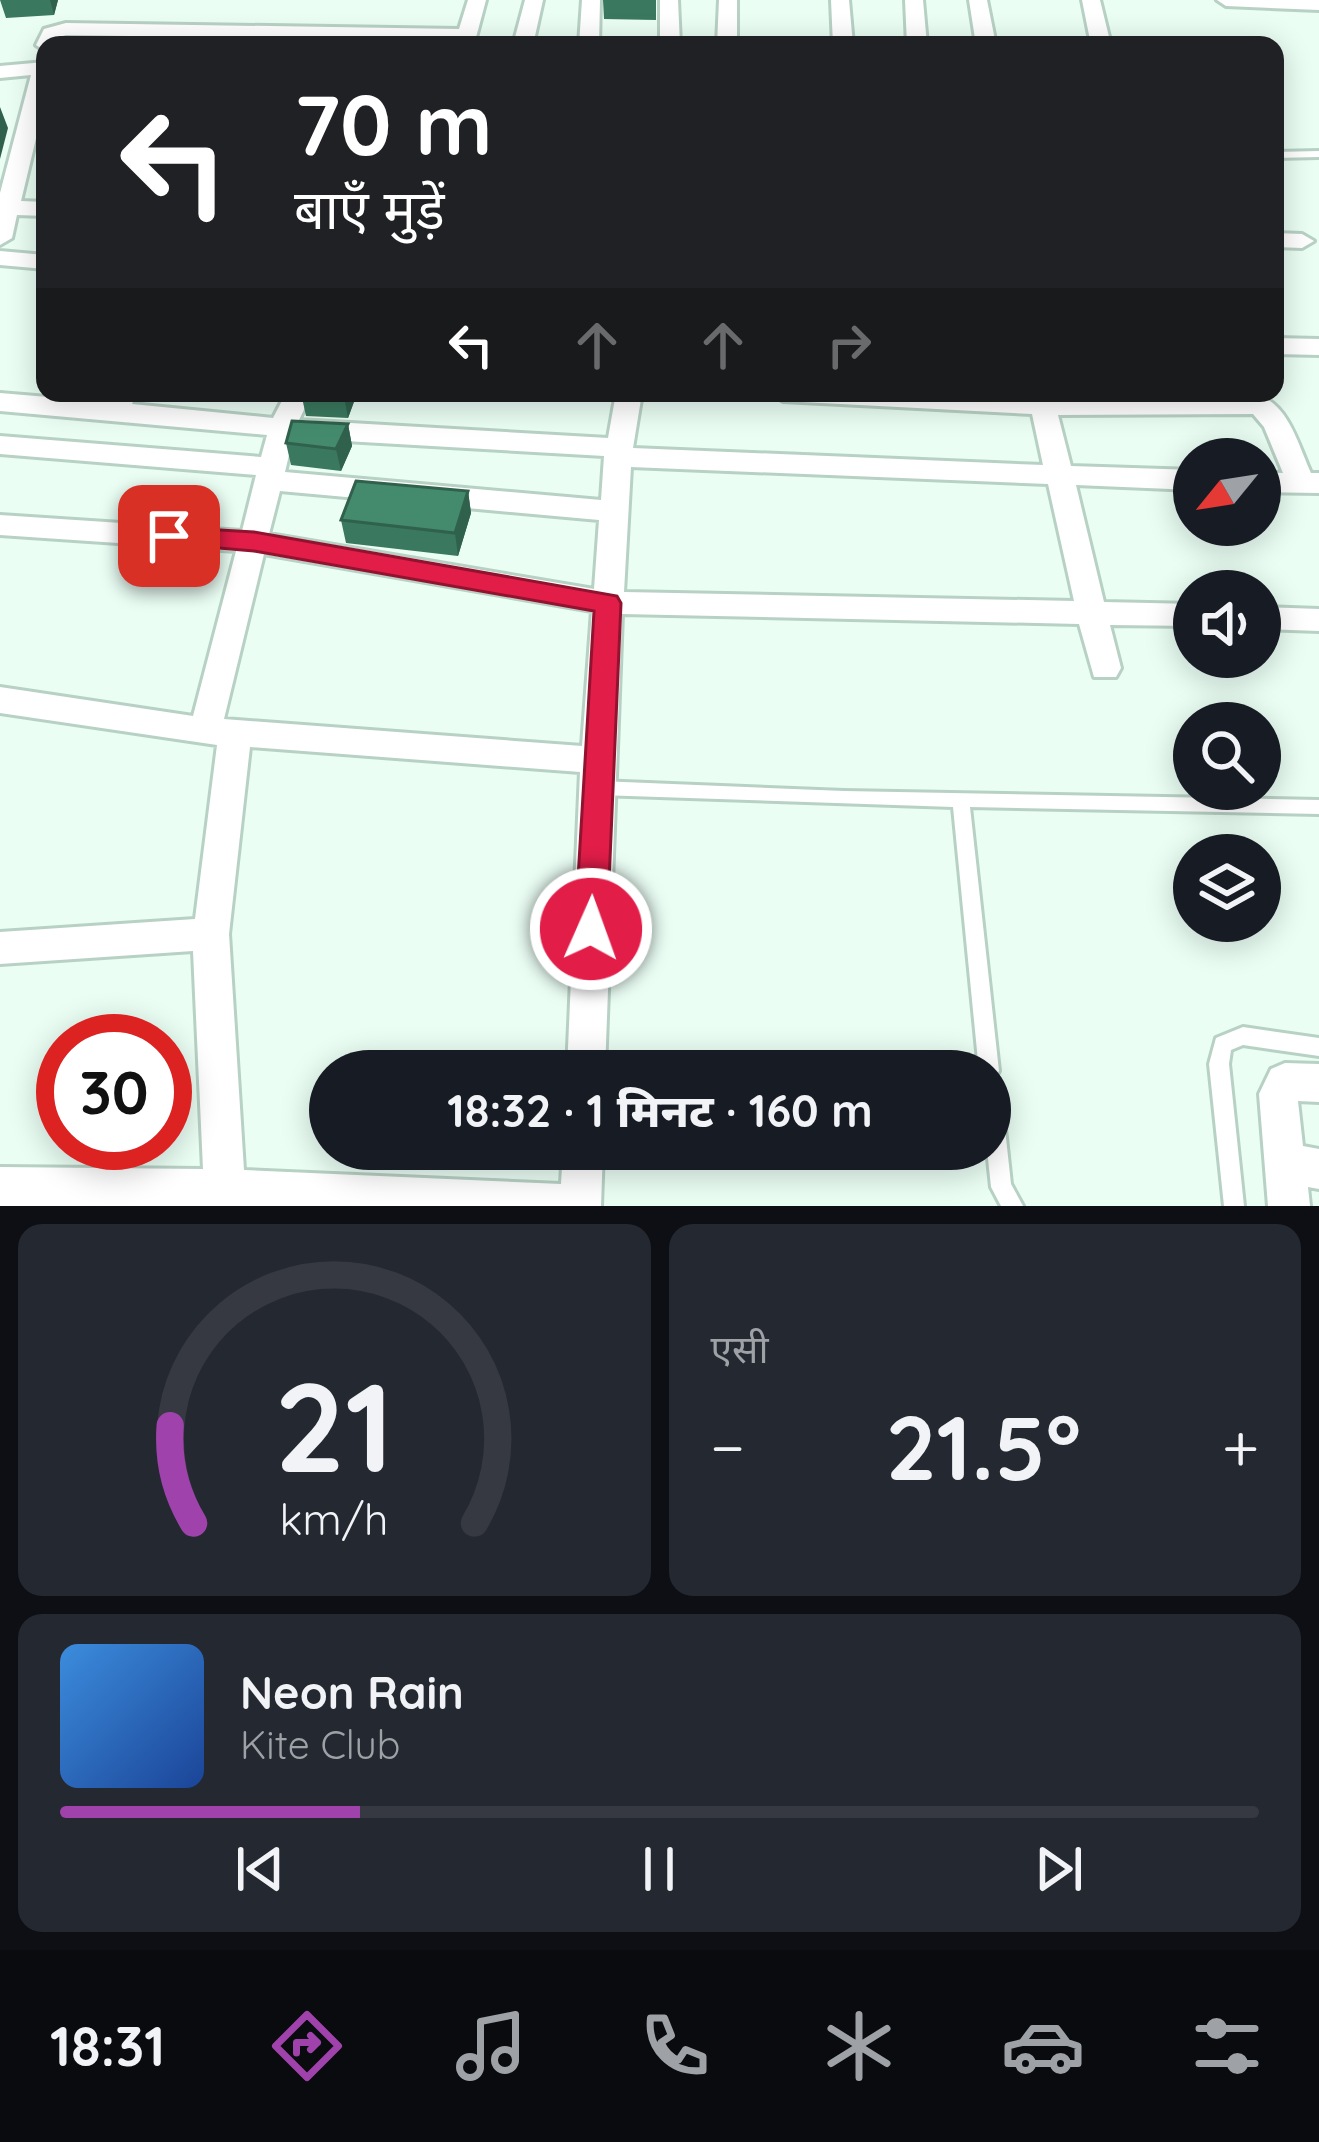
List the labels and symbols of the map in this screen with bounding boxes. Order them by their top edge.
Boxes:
north arrow [1173,438,1281,546]
pin [118,485,220,587]
position arrow [528,866,654,992]
speed limit sign: 30 [36,1014,192,1170]

